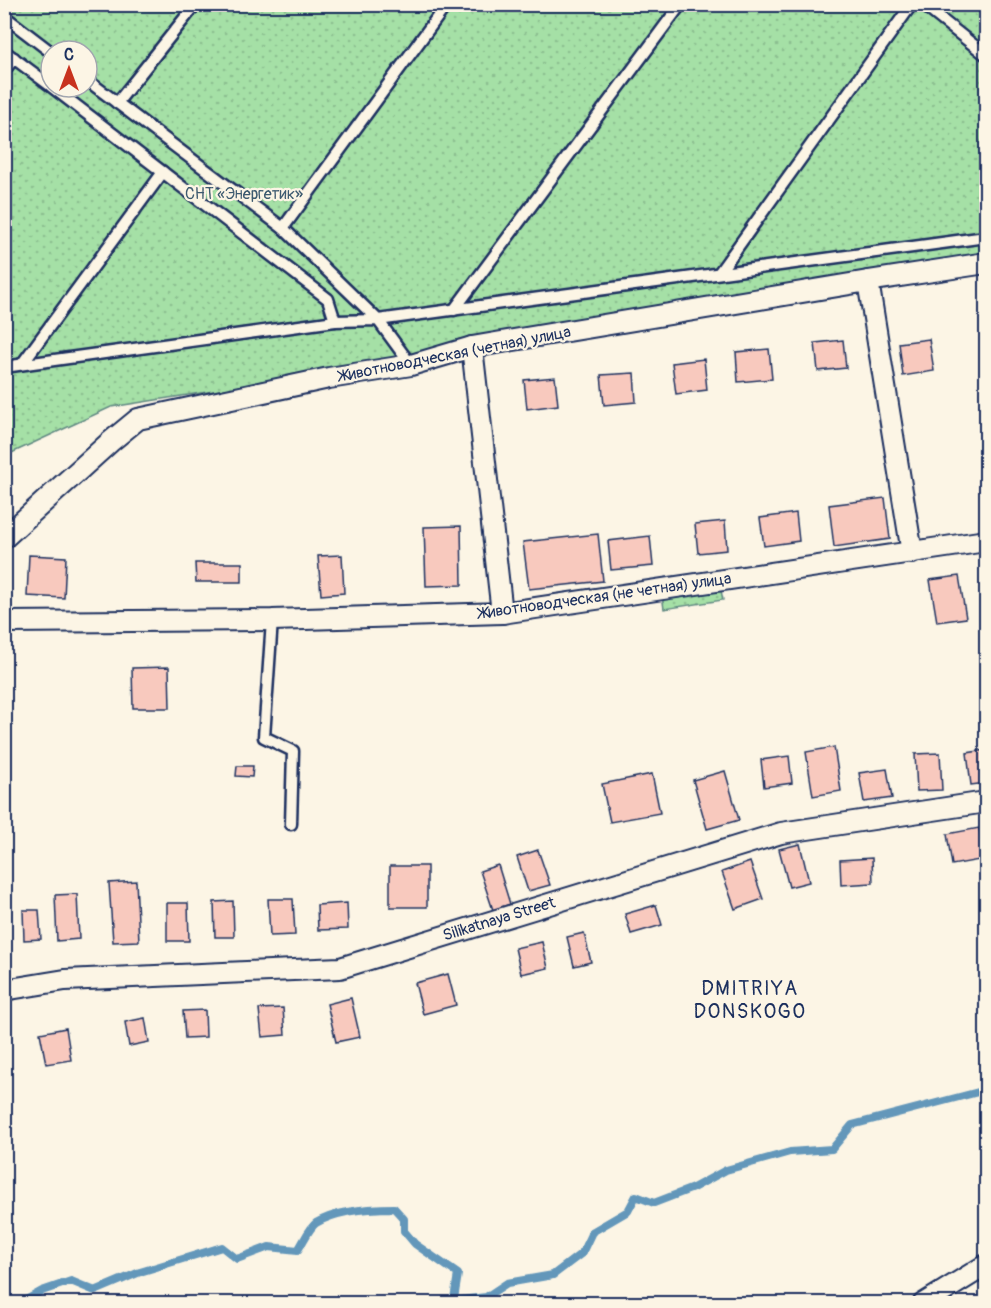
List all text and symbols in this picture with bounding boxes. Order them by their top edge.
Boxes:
north arrow [39,39,99,99]
text: С [64,45,74,65]
park label: СНТ «Энергетик» [185,184,303,204]
street label: Животноводческая (четная) улица [335,322,573,387]
street label: Животноводческая (не четная) улица [474,568,733,624]
street label: Silikatnaya Street [440,892,558,946]
district label: DMITRIYA DONSKOGO [693,976,807,1024]

